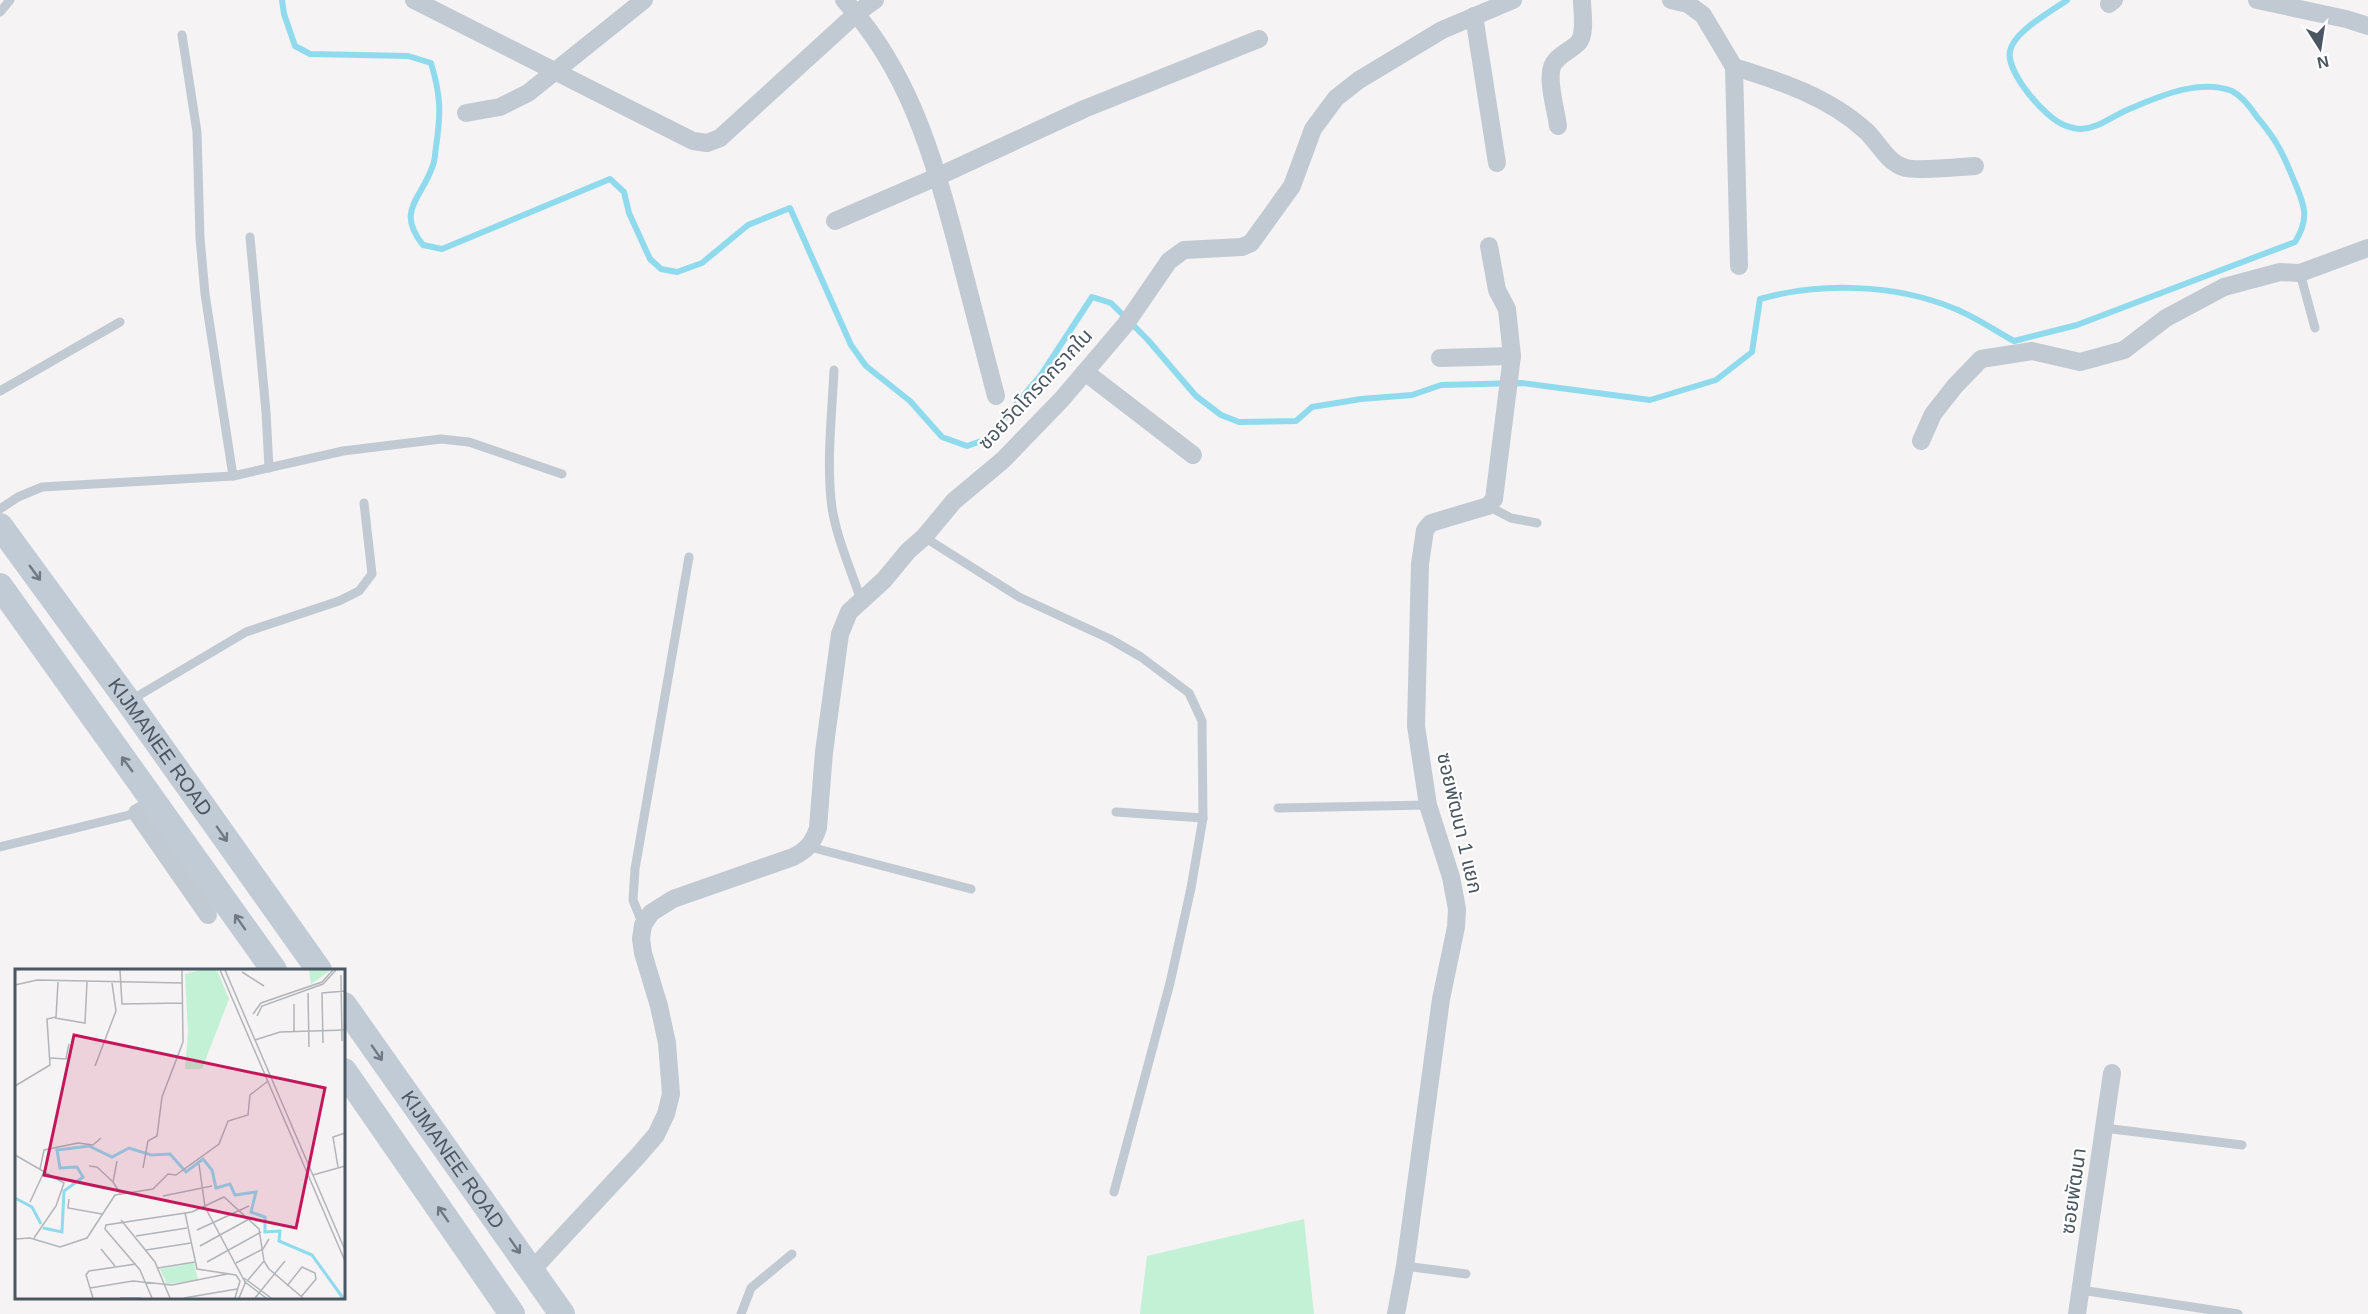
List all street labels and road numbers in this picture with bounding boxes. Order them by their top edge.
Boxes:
street label: ซอยวัดโกรดกรากใน [974,324,1096,454]
street label: KIJMANEE ROAD [104,674,217,820]
street label: ซอยพัฒนา 1 แยก [1433,751,1487,895]
street label: KIJMANEE ROAD [397,1086,509,1233]
street label: ซอยพัฒนา [2056,1146,2090,1236]

